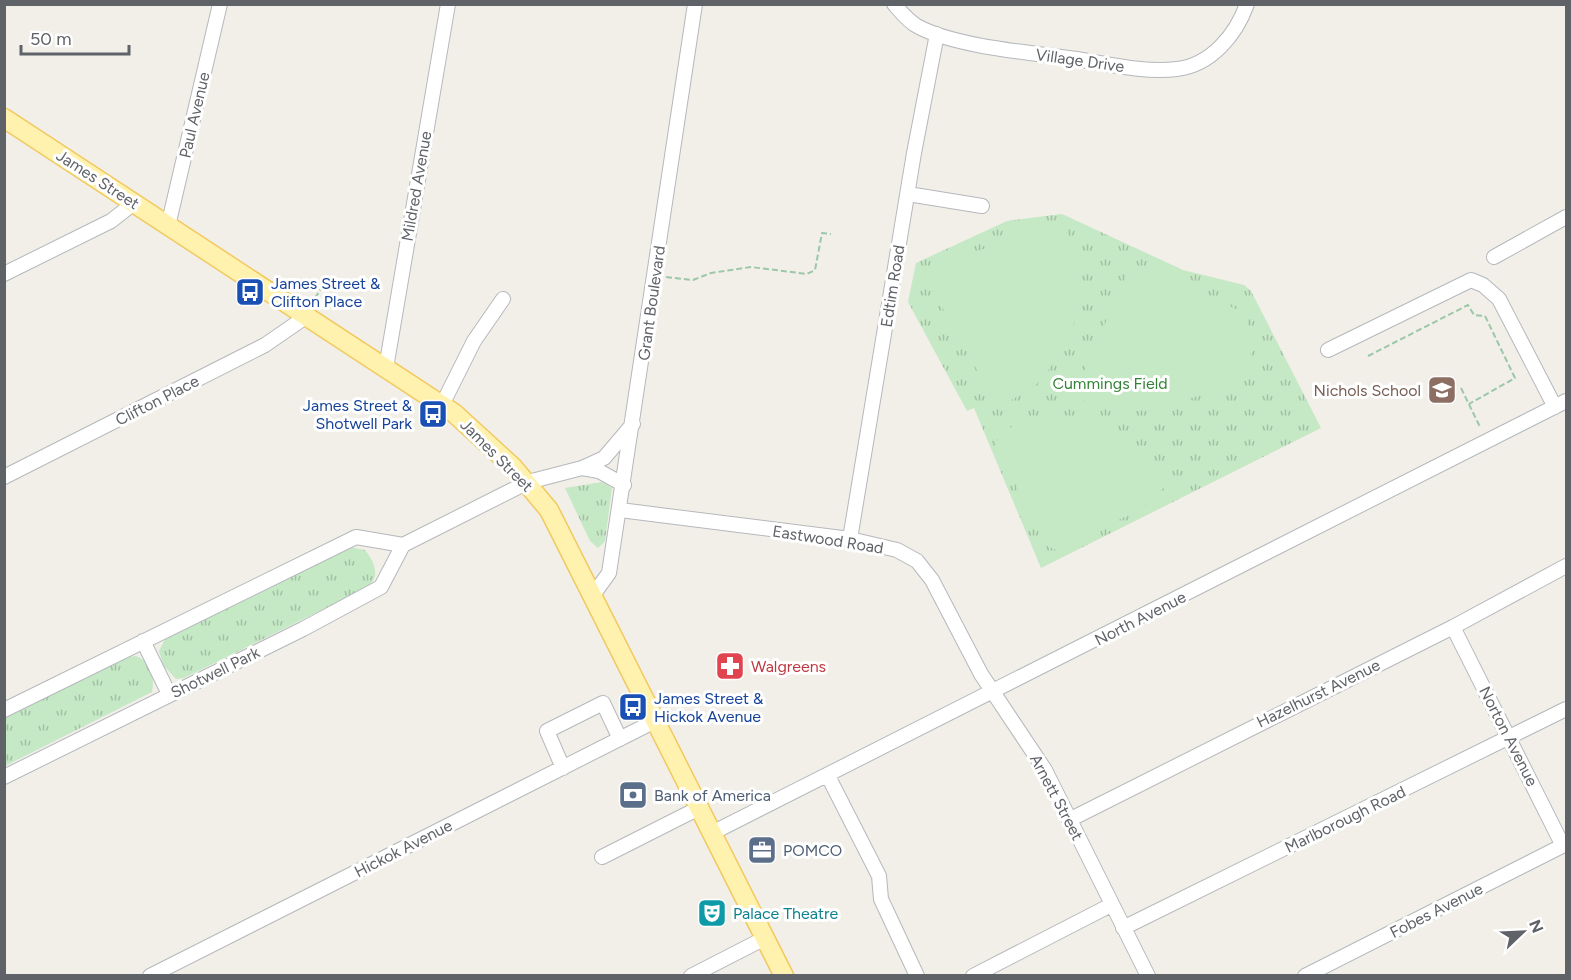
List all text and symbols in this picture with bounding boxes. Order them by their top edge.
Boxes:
scale bar [21,18,129,56]
text: 50 m [30,28,72,50]
street label: Village Drive [1035,45,1126,76]
street label: Paul Avenue [175,70,214,160]
street label: Mildred Avenue [397,129,436,243]
street label: James Street [53,146,143,213]
street label: Grant Boulevard [634,244,669,362]
street label: Edtim Road [877,244,908,329]
place label: James Street & Clifton Place [271,274,381,311]
bus stop icon: James Street & Clifton Place [234,276,266,308]
street label: Clifton Place [112,371,202,430]
park label: Cummings Field [1052,374,1168,393]
school or university icon: Nichols School [1426,374,1458,406]
place label: Nichols School [1314,381,1421,400]
place label: James Street & Shotwell Park [303,396,413,433]
bus stop icon: James Street & Shotwell Park [417,398,449,430]
street label: James Street [456,415,537,496]
street label: Eastwood Road [771,521,885,558]
street label: North Avenue [1091,587,1189,650]
street label: Shotwell Park [168,643,263,702]
pharmacy icon: Walgreens [714,650,746,682]
street label: Hazelhurst Avenue [1253,655,1383,732]
place label: Walgreens [751,657,826,676]
street label: Norton Avenue [1475,683,1542,789]
place label: James Street & Hickok Avenue [654,689,764,726]
bus stop icon: James Street & Hickok Avenue [617,691,649,723]
street label: Arnett Street [1026,751,1087,844]
bank icon: Bank of America [617,779,649,811]
street label: Marlborough Road [1282,782,1409,857]
place label: Bank of America [654,786,771,805]
street label: Hickok Avenue [351,816,455,881]
office icon: POMCO [746,834,778,866]
place label: POMCO [783,841,842,860]
street label: Fobes Avenue [1387,879,1486,942]
theatre icon: Palace Theatre [696,897,728,929]
north arrow [1493,902,1553,962]
place label: Palace Theatre [733,904,838,923]
text: N [1525,917,1548,936]

